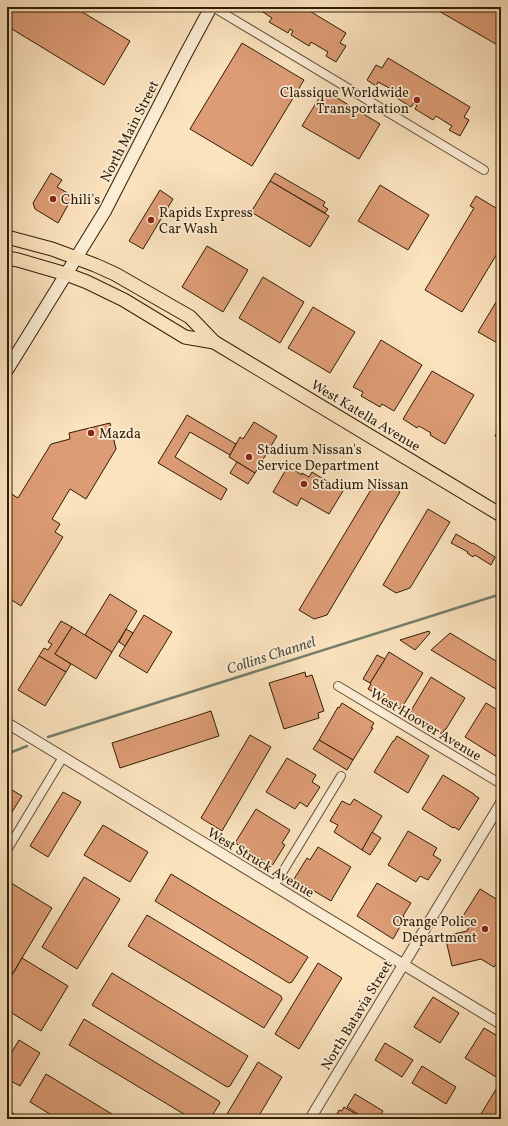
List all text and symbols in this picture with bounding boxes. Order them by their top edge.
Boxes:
street label: North Main Street [96,77,164,186]
place label: Classique Worldwide Transportation [280,84,409,119]
marker: Classique Worldwide Transportation [412,95,422,105]
place label: Chili's [61,191,100,210]
marker: Chili's [48,194,58,204]
place label: Rapids Express Car Wash [159,204,253,239]
marker: Rapids Express Car Wash [146,215,156,225]
street label: West Katella Avenue [307,376,424,457]
place label: Mazda [99,425,141,444]
marker: Mazda [86,428,96,438]
place label: Stadium Nissan's Service Department [257,441,380,476]
marker: Stadium Nissan's Service Department [244,452,254,462]
place label: Stadium Nissan [312,476,409,495]
marker: Stadium Nissan [299,479,309,489]
water label: Collins Channel [224,632,319,681]
street label: West Hoover Avenue [366,684,485,766]
street label: West Struck Avenue [203,824,318,903]
place label: Orange Police Department [393,913,477,948]
marker: Orange Police Department [480,924,490,934]
street label: North Batavia Street [317,957,398,1074]

